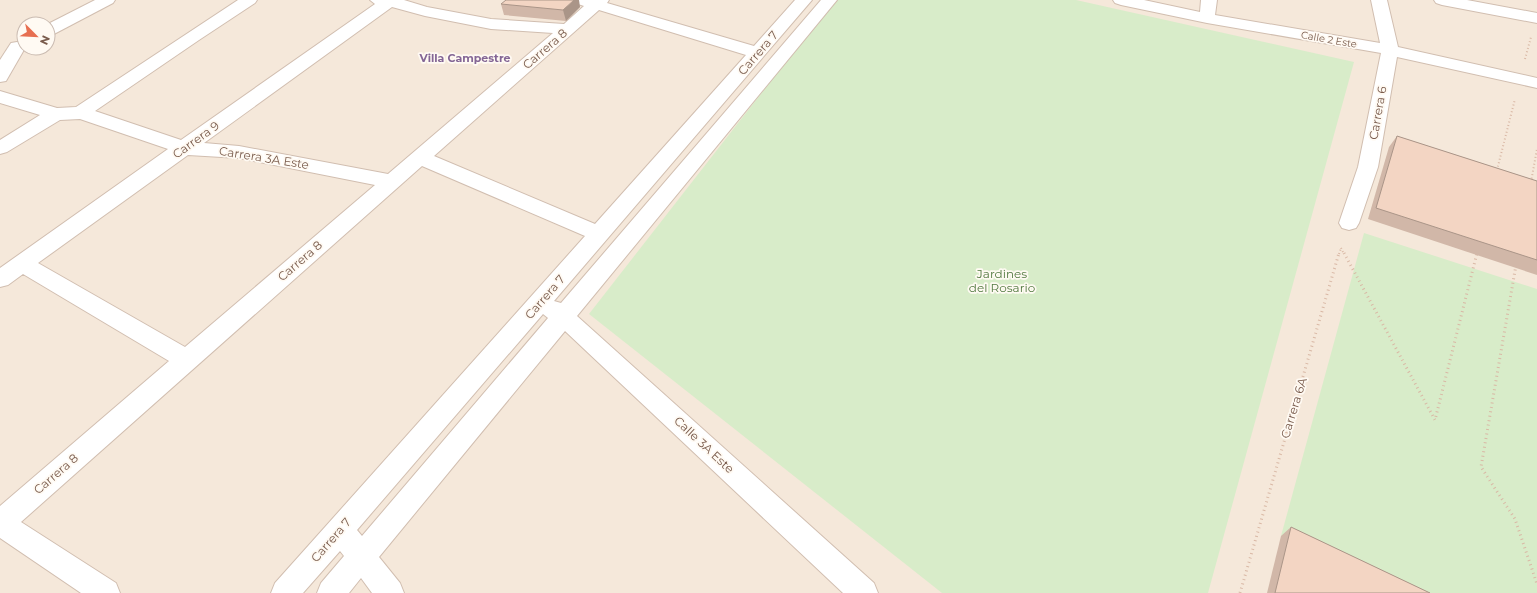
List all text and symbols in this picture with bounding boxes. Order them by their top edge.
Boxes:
north arrow [16,16,56,56]
street label: Carrera 8 [519,25,570,72]
street label: Carrera 7 [734,27,781,78]
street label: Calle 2 Este [1300,28,1358,51]
text: N [37,33,53,47]
district label: Villa Campestre [419,51,511,65]
street label: Carrera 6 [1365,85,1390,141]
street label: Carrera 9 [169,118,222,162]
street label: Carrera 3A Este [218,143,310,172]
street label: Carrera 8 [274,237,325,284]
park label: Jardines del Rosario [969,266,1035,295]
street label: Carrera 7 [521,271,568,322]
street label: Carrera 6A [1277,375,1310,440]
street label: Calle 3A Este [671,413,737,476]
street label: Carrera 8 [30,450,81,497]
street label: Carrera 7 [307,514,354,565]

